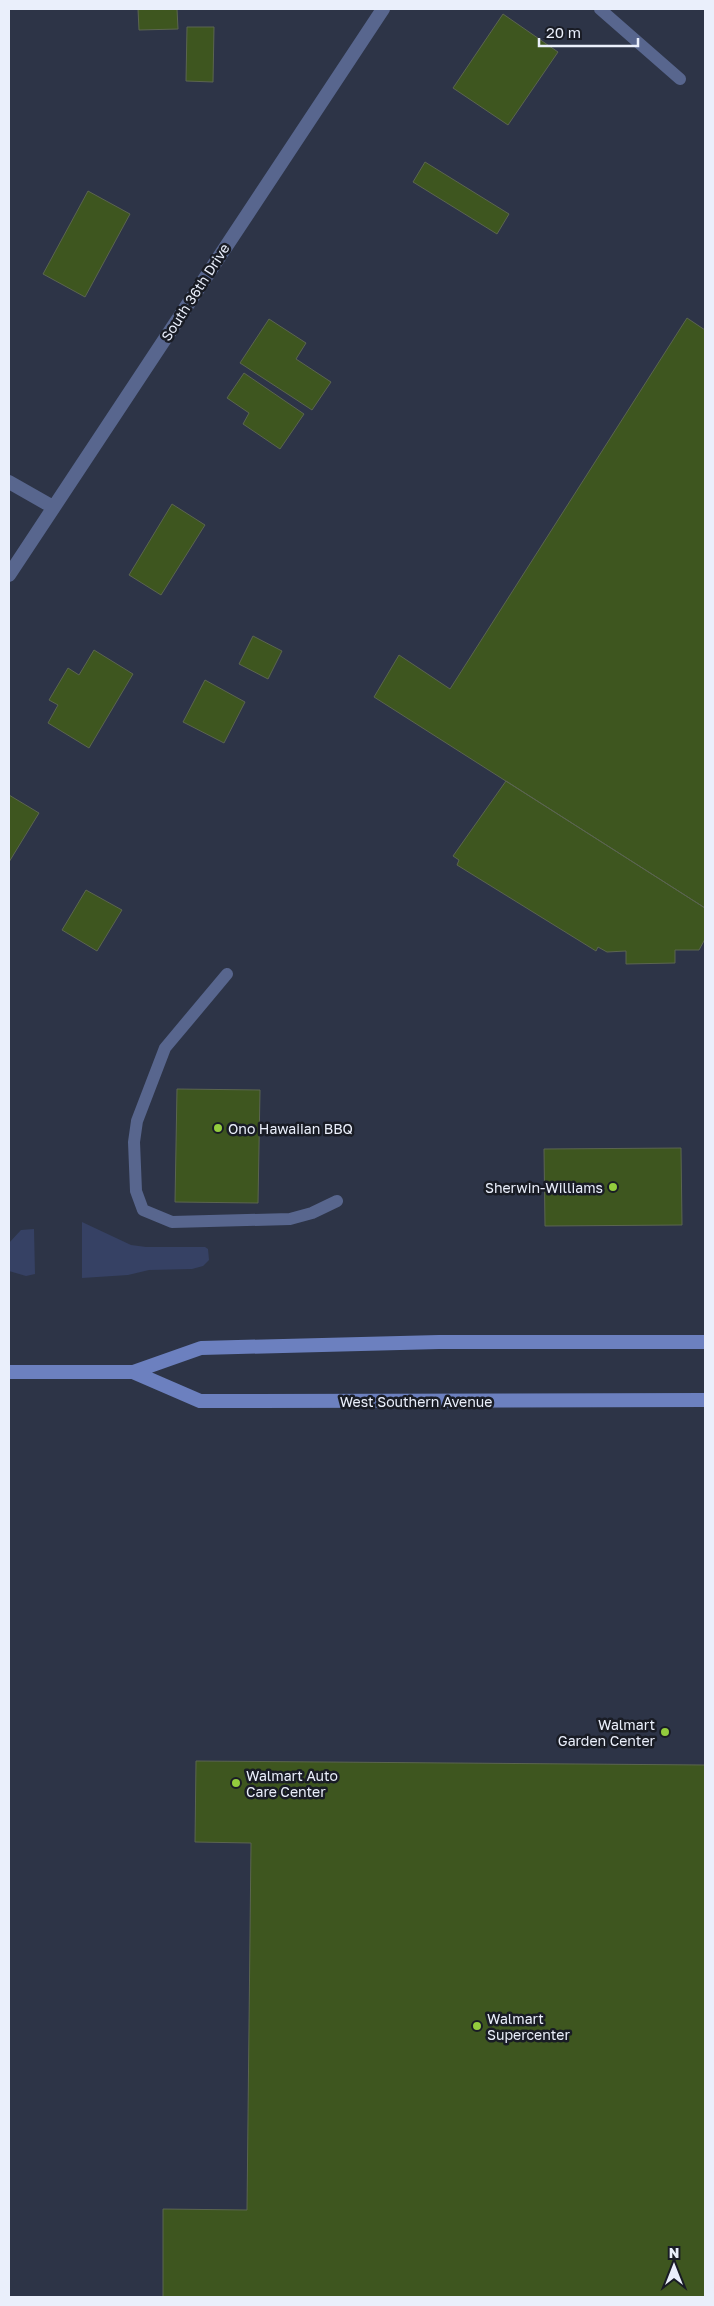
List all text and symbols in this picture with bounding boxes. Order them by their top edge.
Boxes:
scale bar [539,15,638,47]
text: 20 m [546,23,581,41]
street label: South 36th Drive [157,240,233,344]
place label: Ono Hawaiian BBQ [228,1120,353,1137]
marker: Ono Hawaiian BBQ [212,1122,224,1134]
place label: Sherwin-Williams [485,1179,603,1196]
marker: Sherwin-Williams [607,1181,619,1193]
street label: West Southern Avenue [340,1393,492,1410]
place label: Walmart Garden Center [558,1716,656,1749]
marker: Walmart Garden Center [659,1726,671,1738]
place label: Walmart Auto Care Center [246,1767,338,1800]
marker: Walmart Auto Care Center [230,1777,242,1789]
place label: Walmart Supercenter [487,2010,570,2043]
marker: Walmart Supercenter [471,2020,483,2032]
north arrow [649,2241,699,2291]
text: N [669,2244,679,2261]

